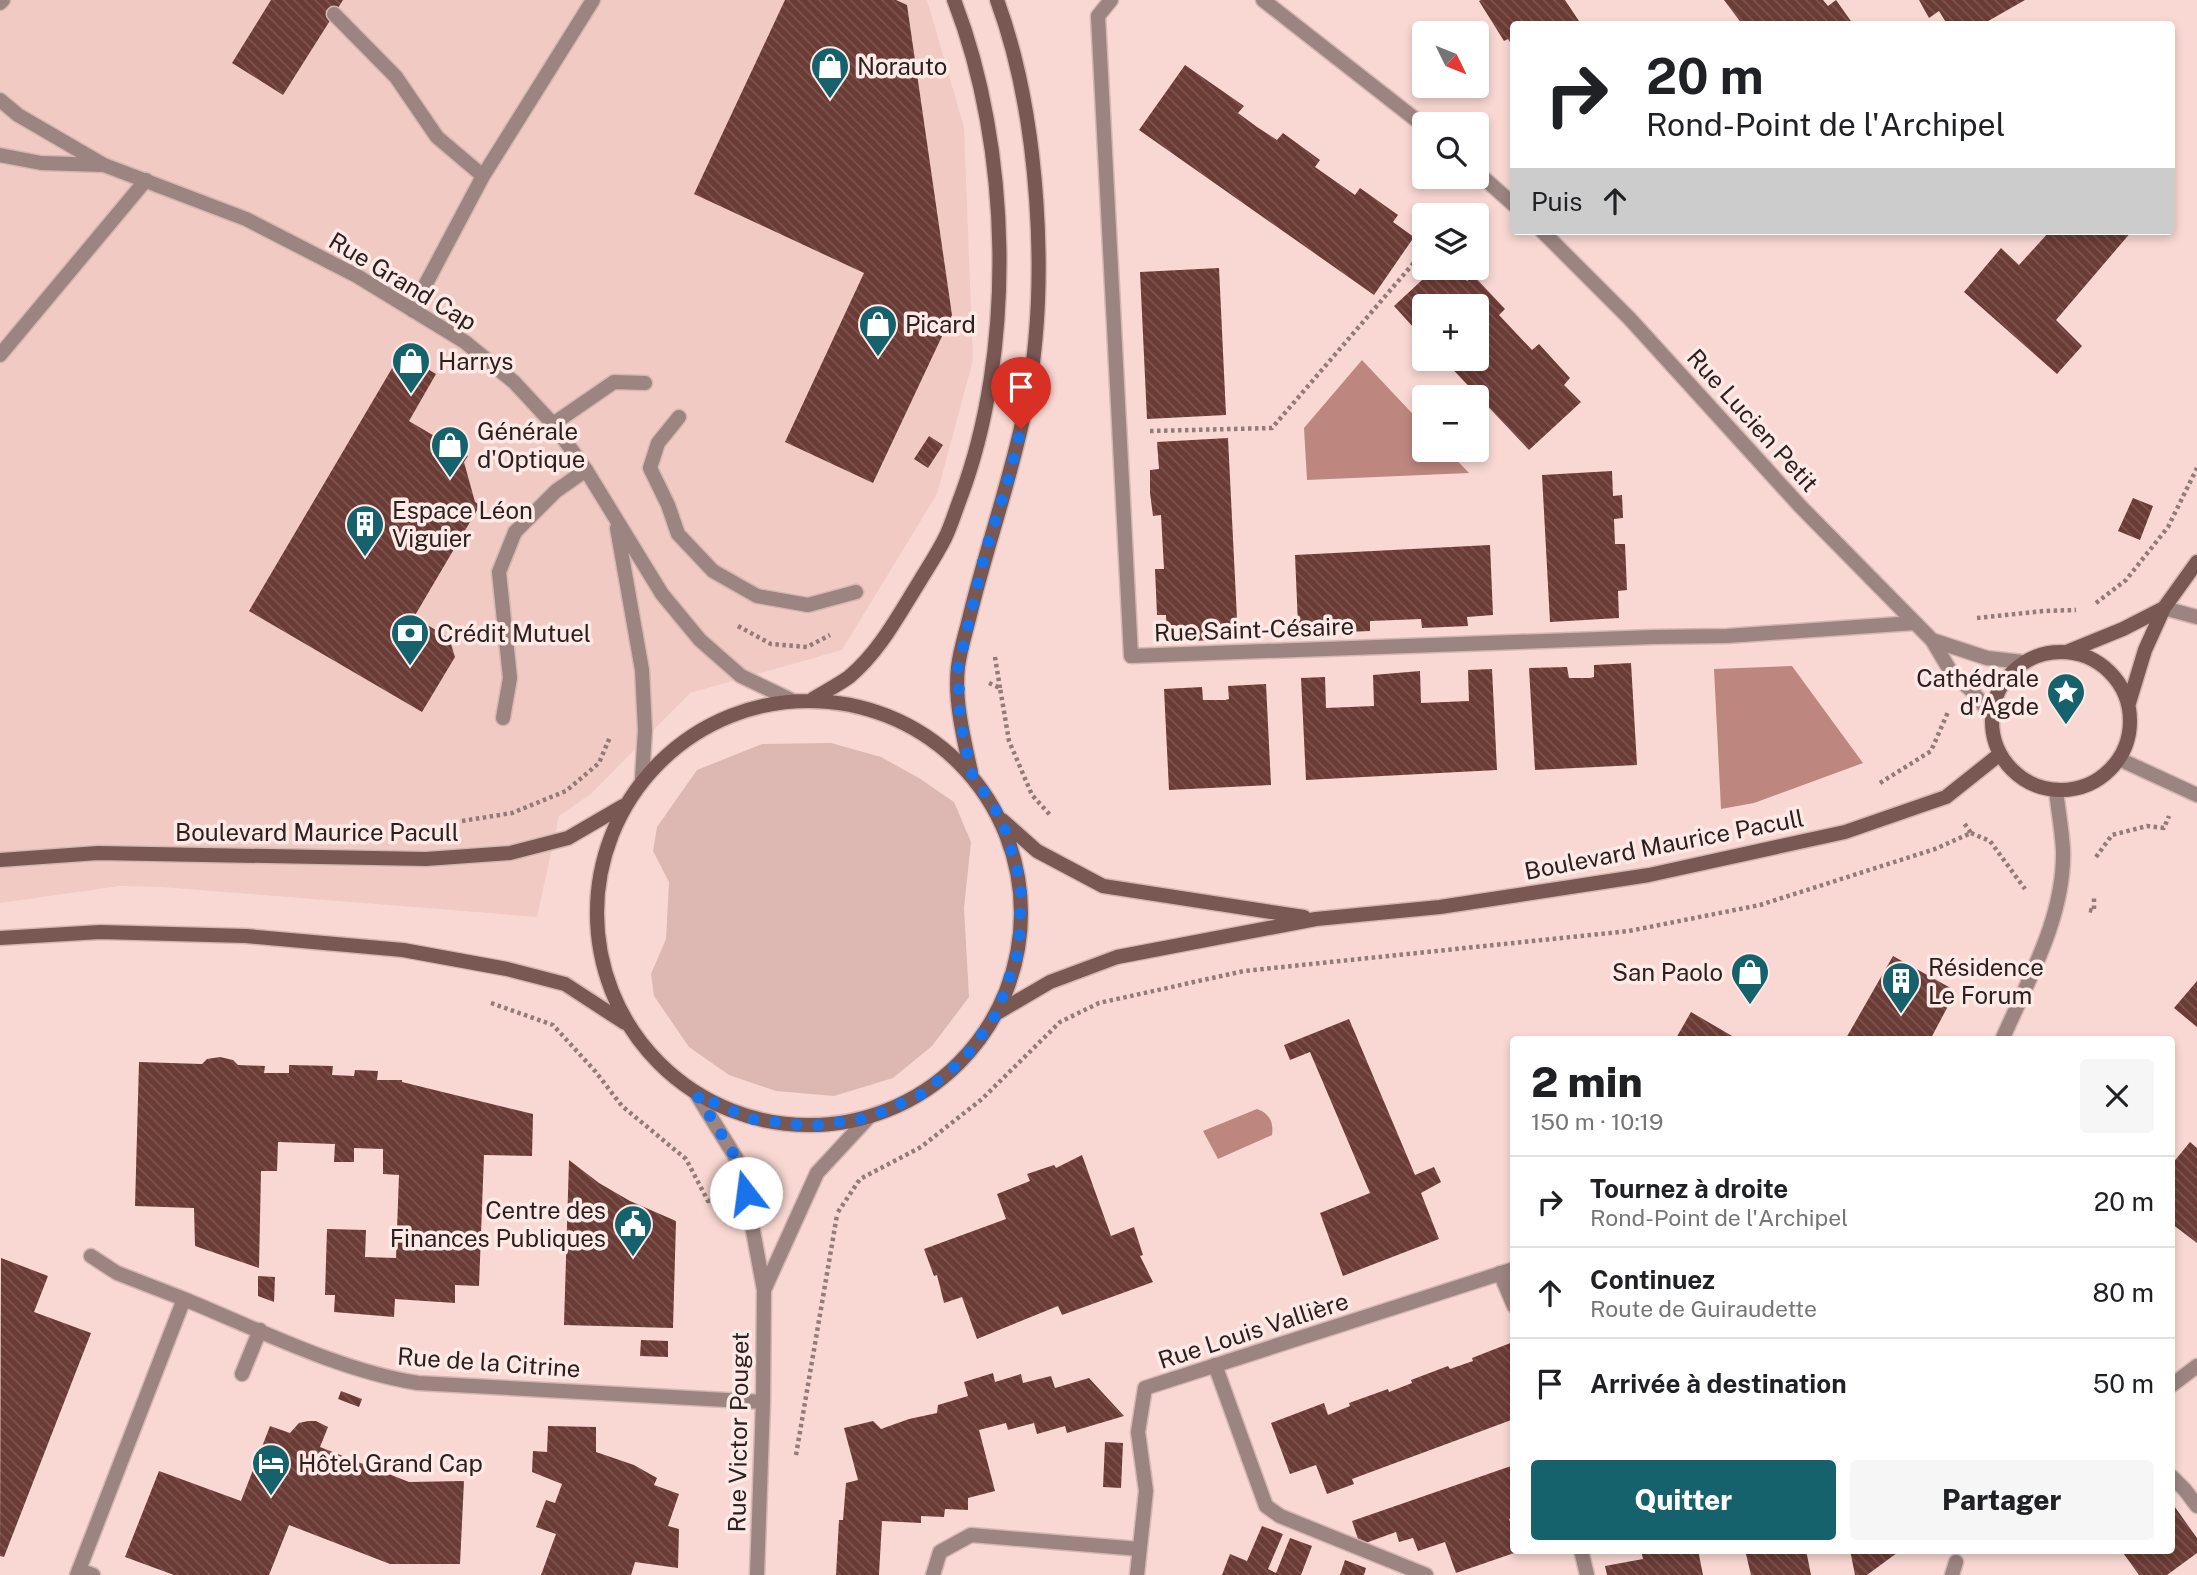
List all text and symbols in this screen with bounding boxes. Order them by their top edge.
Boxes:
north arrow [1412,21,1489,98]
map controls [1412,21,1489,462]
shop icon: Norauto [809,45,851,100]
text: 20 m [1646,47,1764,105]
icon: right [1531,49,1622,140]
place label: Norauto [857,52,947,80]
text: Rond-Point de l'Archipel [1646,106,2005,143]
button: search [1412,112,1489,189]
icon: ahead [1596,182,1634,220]
text: Puis [1531,186,1582,217]
button: layers [1412,203,1489,280]
street label: Rue Grand Cap [324,226,482,336]
button: + [1412,294,1489,371]
shop icon: Picard [857,303,899,358]
place label: Picard [905,310,976,338]
shop icon: Harrys [390,340,432,395]
street label: Rue Lucien Petit [1682,343,1824,497]
place label: Harrys [438,347,513,375]
pin [991,357,1051,429]
icon: arrive [1002,368,1040,406]
button: − [1412,385,1489,462]
place label: Générale d'Optique [477,417,585,473]
shop icon: Générale d'Optique [429,424,471,479]
place label: Espace Léon Viguier [392,496,533,552]
building icon: Espace Léon Viguier [344,503,386,558]
bank icon: Crédit Mutuel [389,612,431,667]
street label: Rue Saint-Césaire [1154,612,1354,646]
place label: Crédit Mutuel [437,619,591,647]
place label: Cathédrale d'Agde [1916,664,2039,720]
place icon: Cathédrale d'Agde [2045,671,2087,726]
street label: Boulevard Maurice Pacull [1522,803,1806,885]
street label: Boulevard Maurice Pacull [175,818,459,846]
shop icon: San Paolo [1729,951,1771,1006]
place label: Résidence Le Forum [1928,953,2044,1009]
place label: San Paolo [1612,958,1723,986]
building icon: Résidence Le Forum [1880,960,1922,1015]
text: 2 min [1531,1057,1643,1106]
button: close [2080,1059,2154,1133]
text: 150 m · 10:19 [1531,1108,1663,1135]
position arrow [709,1156,783,1230]
text: Tournez à droite [1590,1173,1788,1204]
icon: right [1531,1183,1569,1221]
text: 20 m [2094,1186,2154,1217]
place label: Centre des Finances Publiques [390,1196,606,1252]
public building icon: Centre des Finances Publiques [612,1203,654,1258]
text: Rond-Point de l'Archipel [1590,1204,1848,1231]
text: Continuez [1590,1264,1715,1295]
icon: ahead [1531,1274,1569,1312]
text: 80 m [2093,1277,2154,1308]
street label: Rue Louis Vallière [1154,1286,1352,1374]
text: Route de Guiraudette [1590,1295,1817,1322]
street label: Rue Victor Pouget [722,1332,754,1532]
street label: Rue de la Citrine [396,1342,582,1382]
icon: arrive [1531,1365,1569,1403]
text: Arrivée à destination [1590,1368,1847,1399]
text: 50 m [2093,1368,2154,1399]
hotel icon: Hôtel Grand Cap [250,1442,292,1497]
place label: Hôtel Grand Cap [298,1449,483,1477]
button: Quitter [1531,1460,1836,1540]
button: Partager [1850,1460,2154,1540]

